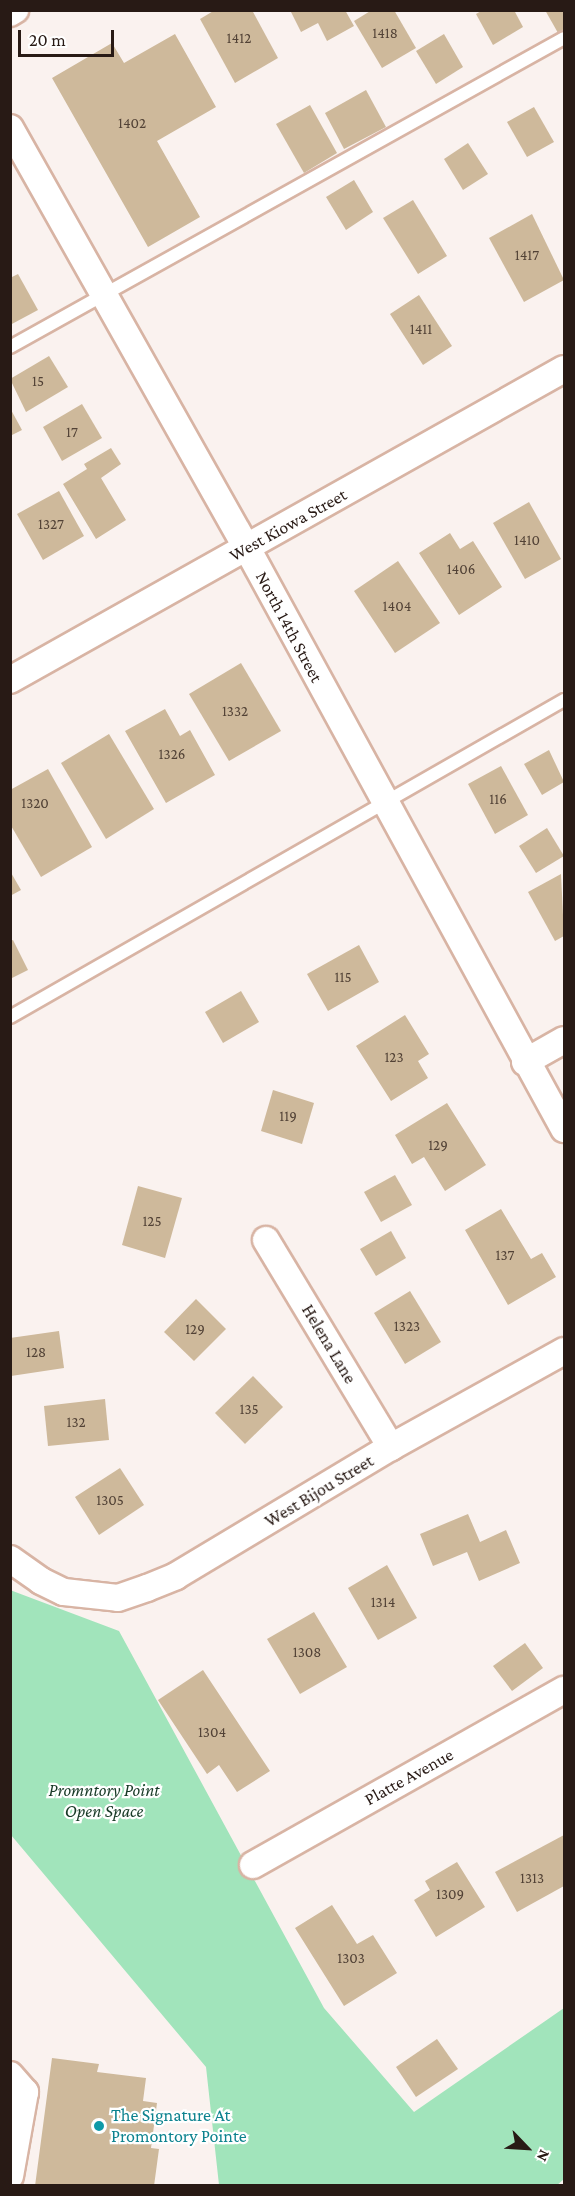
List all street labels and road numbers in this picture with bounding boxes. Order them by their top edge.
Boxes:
street label: West Kiowa Street [225,484,351,566]
street label: North 14th Street [251,568,327,686]
street label: Helena Lane [297,1300,361,1388]
street label: West Bijou Street [261,1450,377,1532]
street label: Platte Avenue [361,1744,457,1810]

